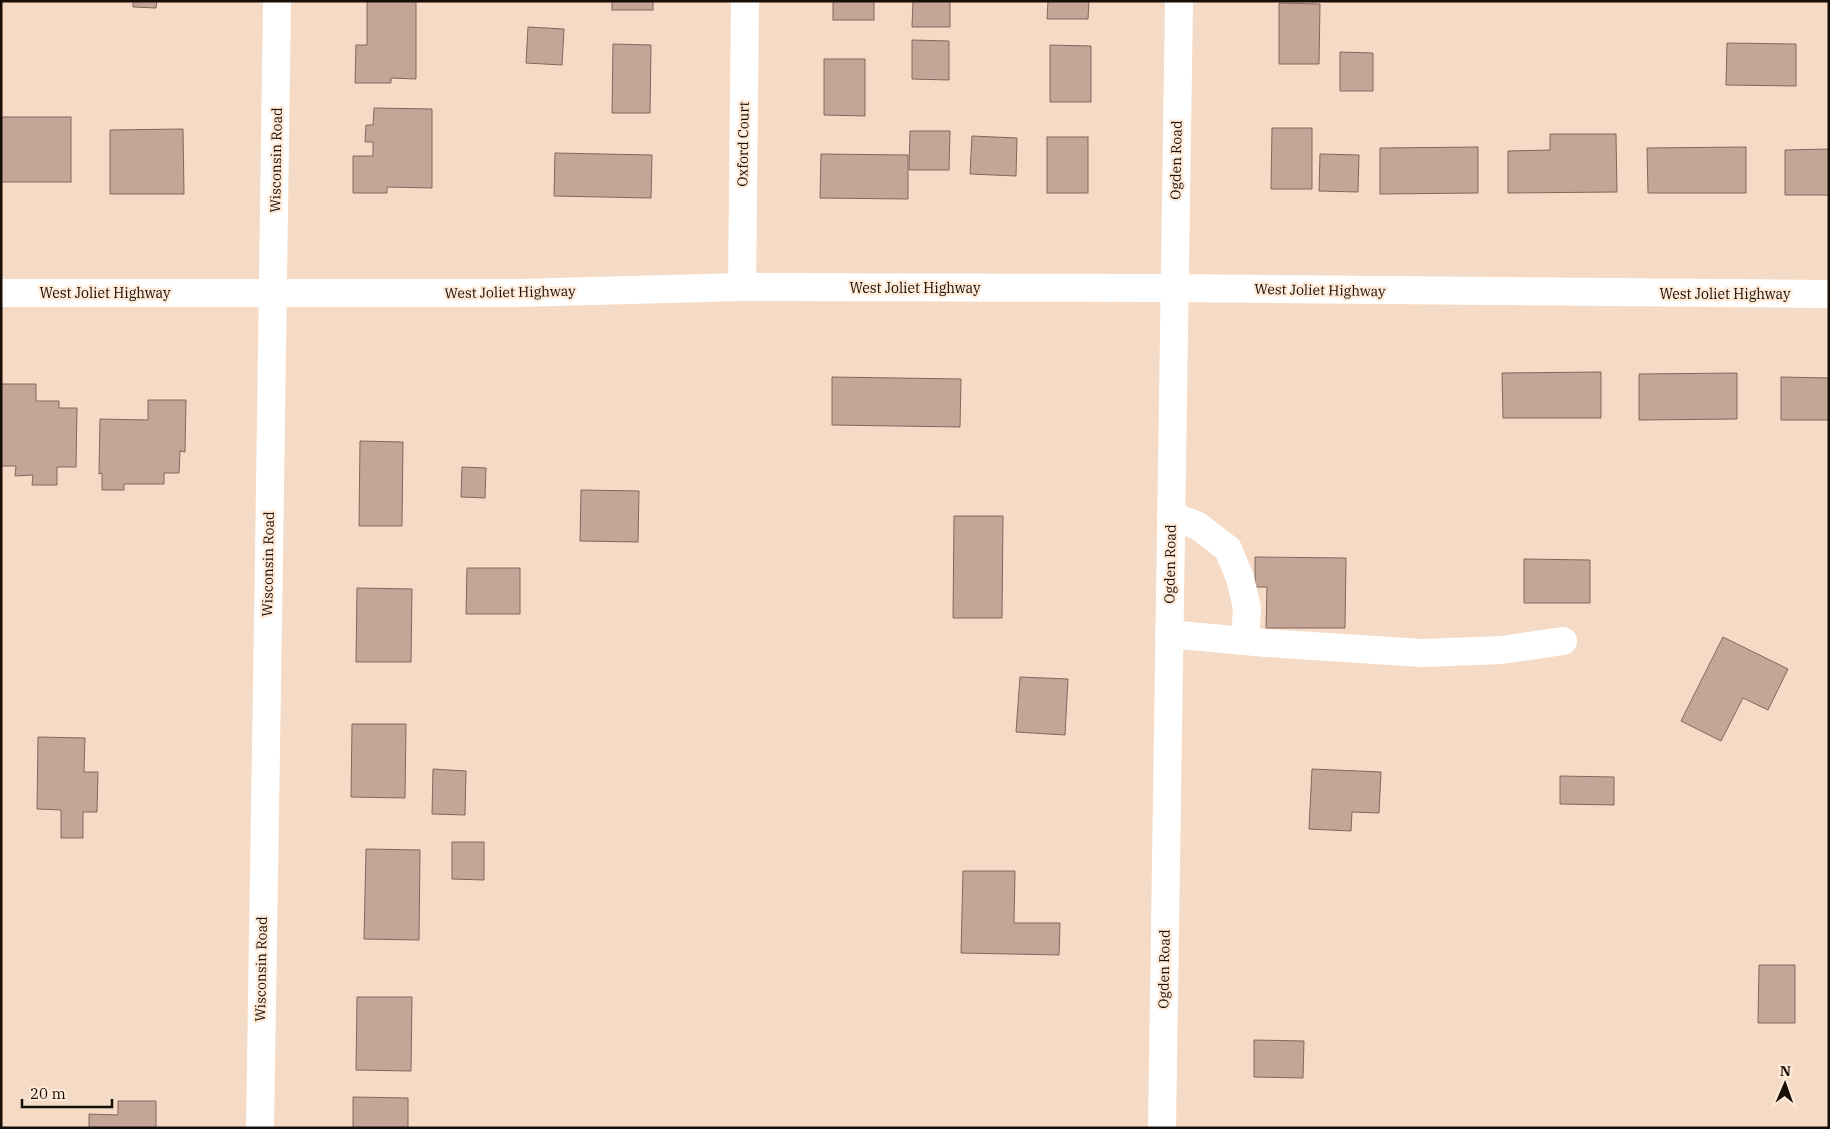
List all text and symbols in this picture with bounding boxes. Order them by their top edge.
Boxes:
street label: Oxford Court [733,101,753,187]
street label: Wisconsin Road [266,107,286,213]
street label: Ogden Road [1166,120,1186,200]
street label: West Joliet Highway [849,279,981,297]
street label: West Joliet Highway [1254,280,1386,300]
street label: West Joliet Highway [444,282,576,302]
street label: West Joliet Highway [39,284,171,302]
street label: West Joliet Highway [1659,285,1791,303]
street label: Wisconsin Road [258,511,278,617]
street label: Ogden Road [1160,524,1180,604]
street label: Wisconsin Road [251,916,271,1022]
street label: Ogden Road [1154,929,1174,1009]
north arrow [1760,1059,1810,1109]
text: N [1780,1062,1791,1080]
scale bar [22,1076,112,1108]
text: 20 m [30,1084,66,1103]

